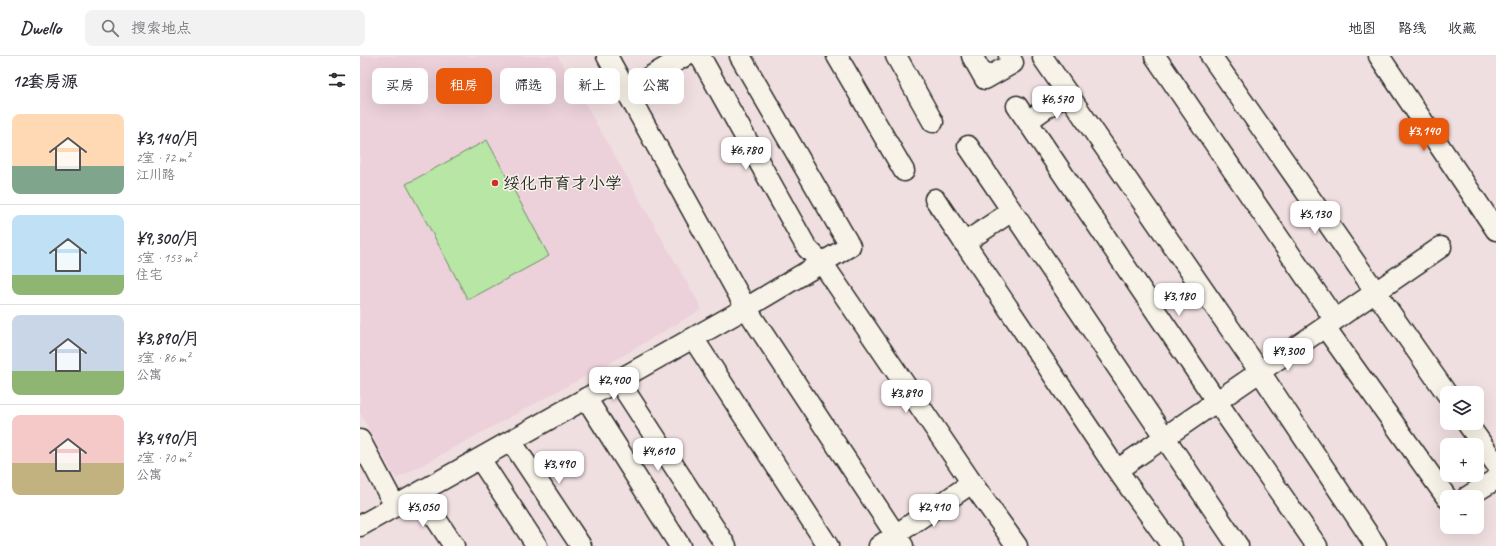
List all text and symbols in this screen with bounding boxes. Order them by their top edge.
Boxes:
search box [85,10,365,46]
text: Dwello [20,16,61,40]
icon: search [99,17,121,39]
text: 搜索地点 [131,19,191,38]
text: 地图 [1348,20,1376,37]
text: 路线 [1398,20,1426,37]
text: 收藏 [1448,20,1476,37]
chip: 买房 [372,68,428,104]
chip: 租房 [436,68,492,104]
chip: 筛选 [500,68,556,104]
chip: 新上 [564,68,620,104]
chip: 公寓 [628,68,684,104]
icon: filters [326,69,348,91]
text: 12套房源 [12,71,78,92]
pin: ¥6,570 [1024,86,1090,120]
text: ¥6,570 [1041,91,1073,107]
pin: ¥3,140 [1391,118,1457,152]
text: ¥3,140 [1408,123,1440,139]
text: ¥3,140/月 [136,128,200,149]
icon: home [44,130,92,178]
pin: ¥6,780 [713,137,779,171]
text: ¥6,780 [730,142,762,158]
text: 2室 · 72 m² [136,150,190,166]
text: 江川路 [136,167,175,183]
place label: 绥化市育才小学 [503,173,622,194]
marker: 绥化市育才小学 [490,178,500,188]
pin: ¥5,130 [1282,201,1348,235]
text: ¥5,130 [1299,206,1331,222]
text: ¥9,300/月 [136,228,200,249]
icon: home [44,231,92,279]
text: 5室 · 153 m² [136,250,196,266]
text: 住宅 [136,267,162,283]
pin: ¥3,180 [1146,283,1212,317]
text: ¥3,180 [1163,288,1195,304]
text: ¥3,890/月 [136,328,200,349]
icon: home [44,331,92,379]
pin: ¥9,300 [1255,338,1321,372]
text: ¥9,300 [1272,343,1304,359]
text: 3室 · 86 m² [136,350,190,366]
text: 公寓 [136,367,162,383]
pin: ¥2,400 [581,367,647,401]
text: ¥2,400 [598,372,630,388]
pin: ¥3,890 [873,380,939,414]
text: ¥3,890 [890,385,922,401]
map controls [1440,386,1484,534]
button: layers [1440,386,1484,430]
text: ¥3,490/月 [136,428,200,449]
icon: home [44,431,92,479]
pin: ¥4,610 [625,438,691,472]
button: + [1440,438,1484,482]
text: ¥4,610 [642,443,674,459]
text: 2室 · 70 m² [136,450,190,466]
pin: ¥3,490 [526,451,592,485]
text: ¥3,490 [543,456,575,472]
text: 公寓 [136,467,162,483]
button: − [1440,490,1484,534]
pin: ¥5,050 [390,494,456,528]
pin: ¥2,410 [901,494,967,528]
text: ¥5,050 [407,499,439,515]
text: ¥2,410 [918,499,950,515]

